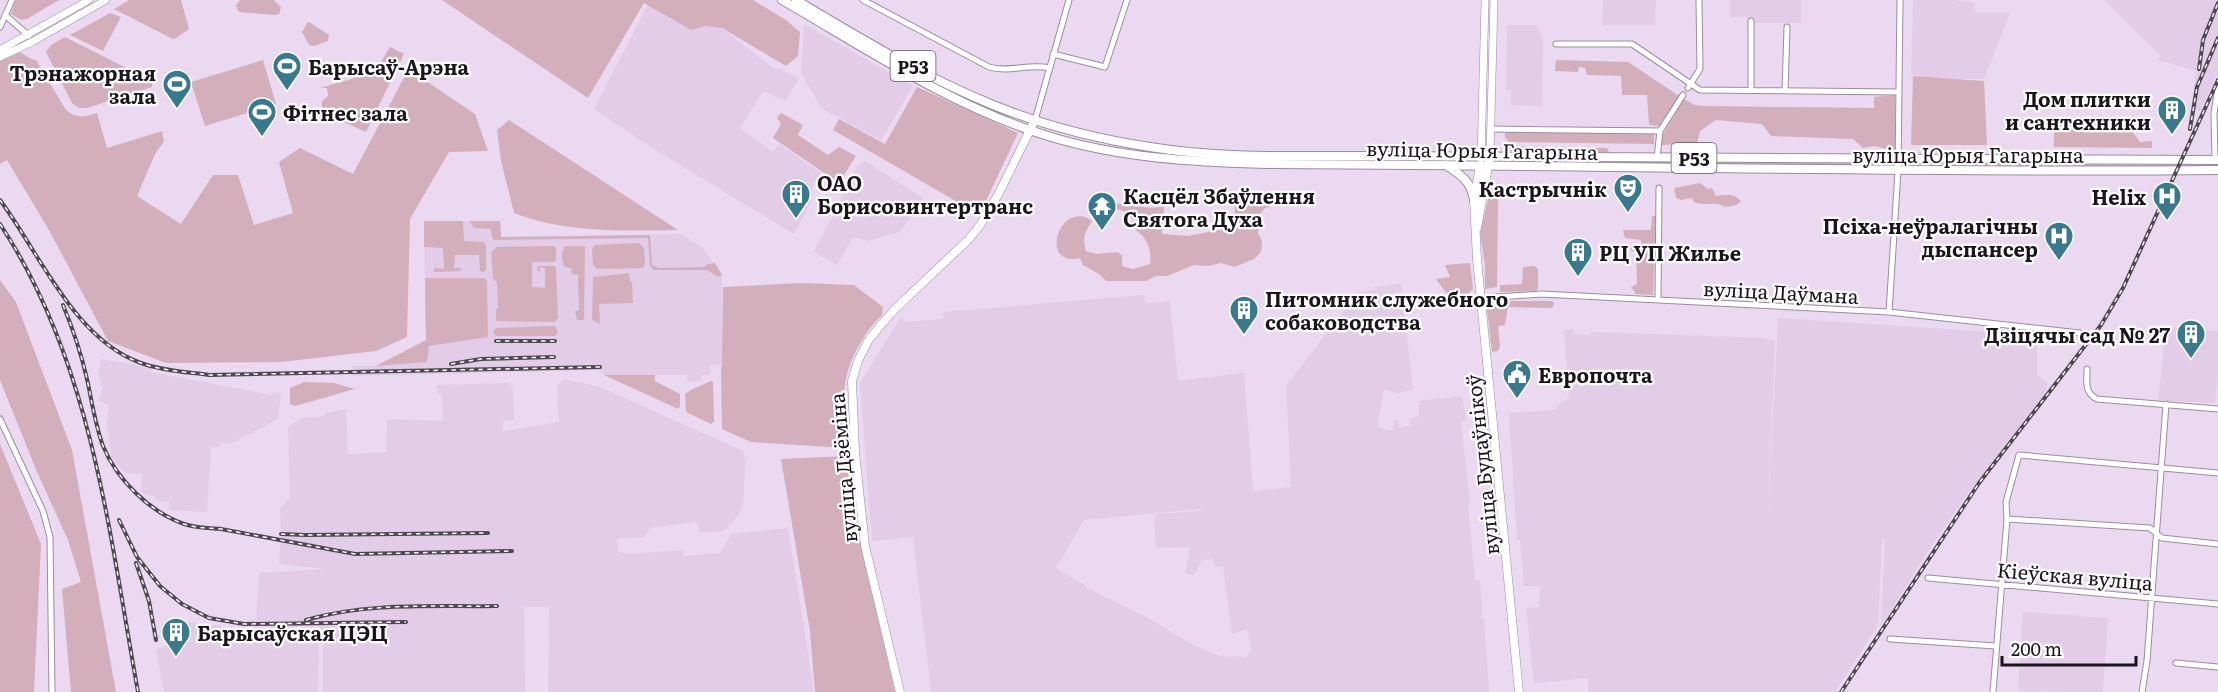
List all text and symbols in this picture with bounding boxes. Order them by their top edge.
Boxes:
sports icon: Барысаў-Арэна [271,50,303,92]
place label: Барысаў-Арэна [308,51,470,81]
road number: Р53 [890,51,936,81]
place label: Трэнажорная зала [9,57,156,110]
sports icon: Трэнажорная зала [161,68,193,110]
place label: Дом плитки и сантехники [2005,83,2151,136]
building icon: Дом плитки и сантехники [2156,94,2188,136]
sports icon: Фітнес зала [246,96,278,138]
place label: Фітнес зала [283,97,408,127]
street label: вуліца Юрыя Гагарына [1366,132,1598,166]
street label: вуліца Юрыя Гагарына [1852,139,2084,169]
road number: Р53 [1672,143,1716,173]
place label: ОАО Борисовинтертранс [817,167,1033,220]
theatre icon: Кастрычнік [1612,172,1644,214]
place label: Кастрычнік [1478,173,1607,203]
building icon: ОАО Борисовинтертранс [780,178,812,220]
place label: Касцёл Збаўлення Святога Духа [1123,180,1315,233]
hospital icon: Helix [2151,180,2183,222]
place label: Helix [2092,181,2146,211]
temple icon: Касцёл Збаўлення Святога Духа [1086,190,1118,232]
place label: Псіха-неўралагічны дыспансер [1823,210,2038,263]
hospital icon: Псіха-неўралагічны дыспансер [2043,220,2075,262]
building icon: РЦ УП Жилье [1562,236,1594,278]
place label: РЦ УП Жилье [1599,237,1741,267]
street label: вуліца Даўмана [1703,272,1860,310]
place label: Питомник служебного собаководства [1265,283,1508,336]
building icon: Питомник служебного собаководства [1228,294,1260,336]
building icon: Дзіцячы сад № 27 [2175,318,2207,360]
place label: Дзіцячы сад № 27 [1984,319,2170,349]
public building icon: Европочта [1501,358,1533,400]
place label: Европочта [1538,359,1653,389]
street label: вуліца Будаўнікоў [1457,373,1505,557]
street label: вуліца Дзёміна [820,392,863,544]
street label: Кіеўская вуліца [1996,553,2155,597]
building icon: Барысаўская ЦЭЦ [160,616,192,658]
place label: Барысаўская ЦЭЦ [197,617,388,647]
scale bar [2002,629,2136,667]
text: 200 m [2011,635,2062,662]

